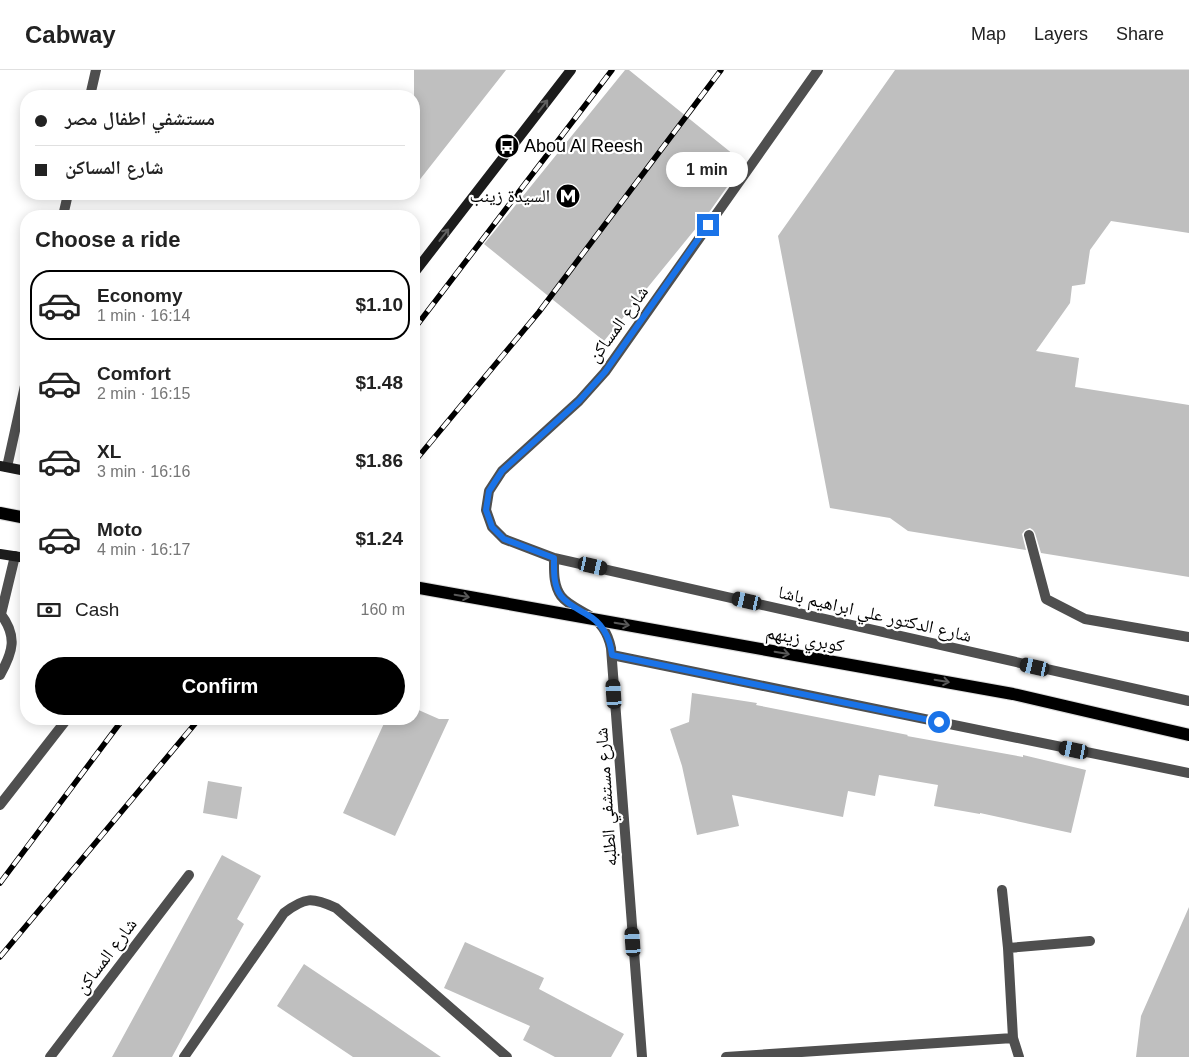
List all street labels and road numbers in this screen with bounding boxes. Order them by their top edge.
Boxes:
street label: شارع المساكن [584,282,653,367]
street label: شارع الدكتور علي ابراهيم باشا [775,582,974,650]
street label: كوبري زينهم [764,622,846,660]
street label: شارع مستشفي الطلبه [591,726,625,867]
street label: شارع المساكن [71,914,142,998]

